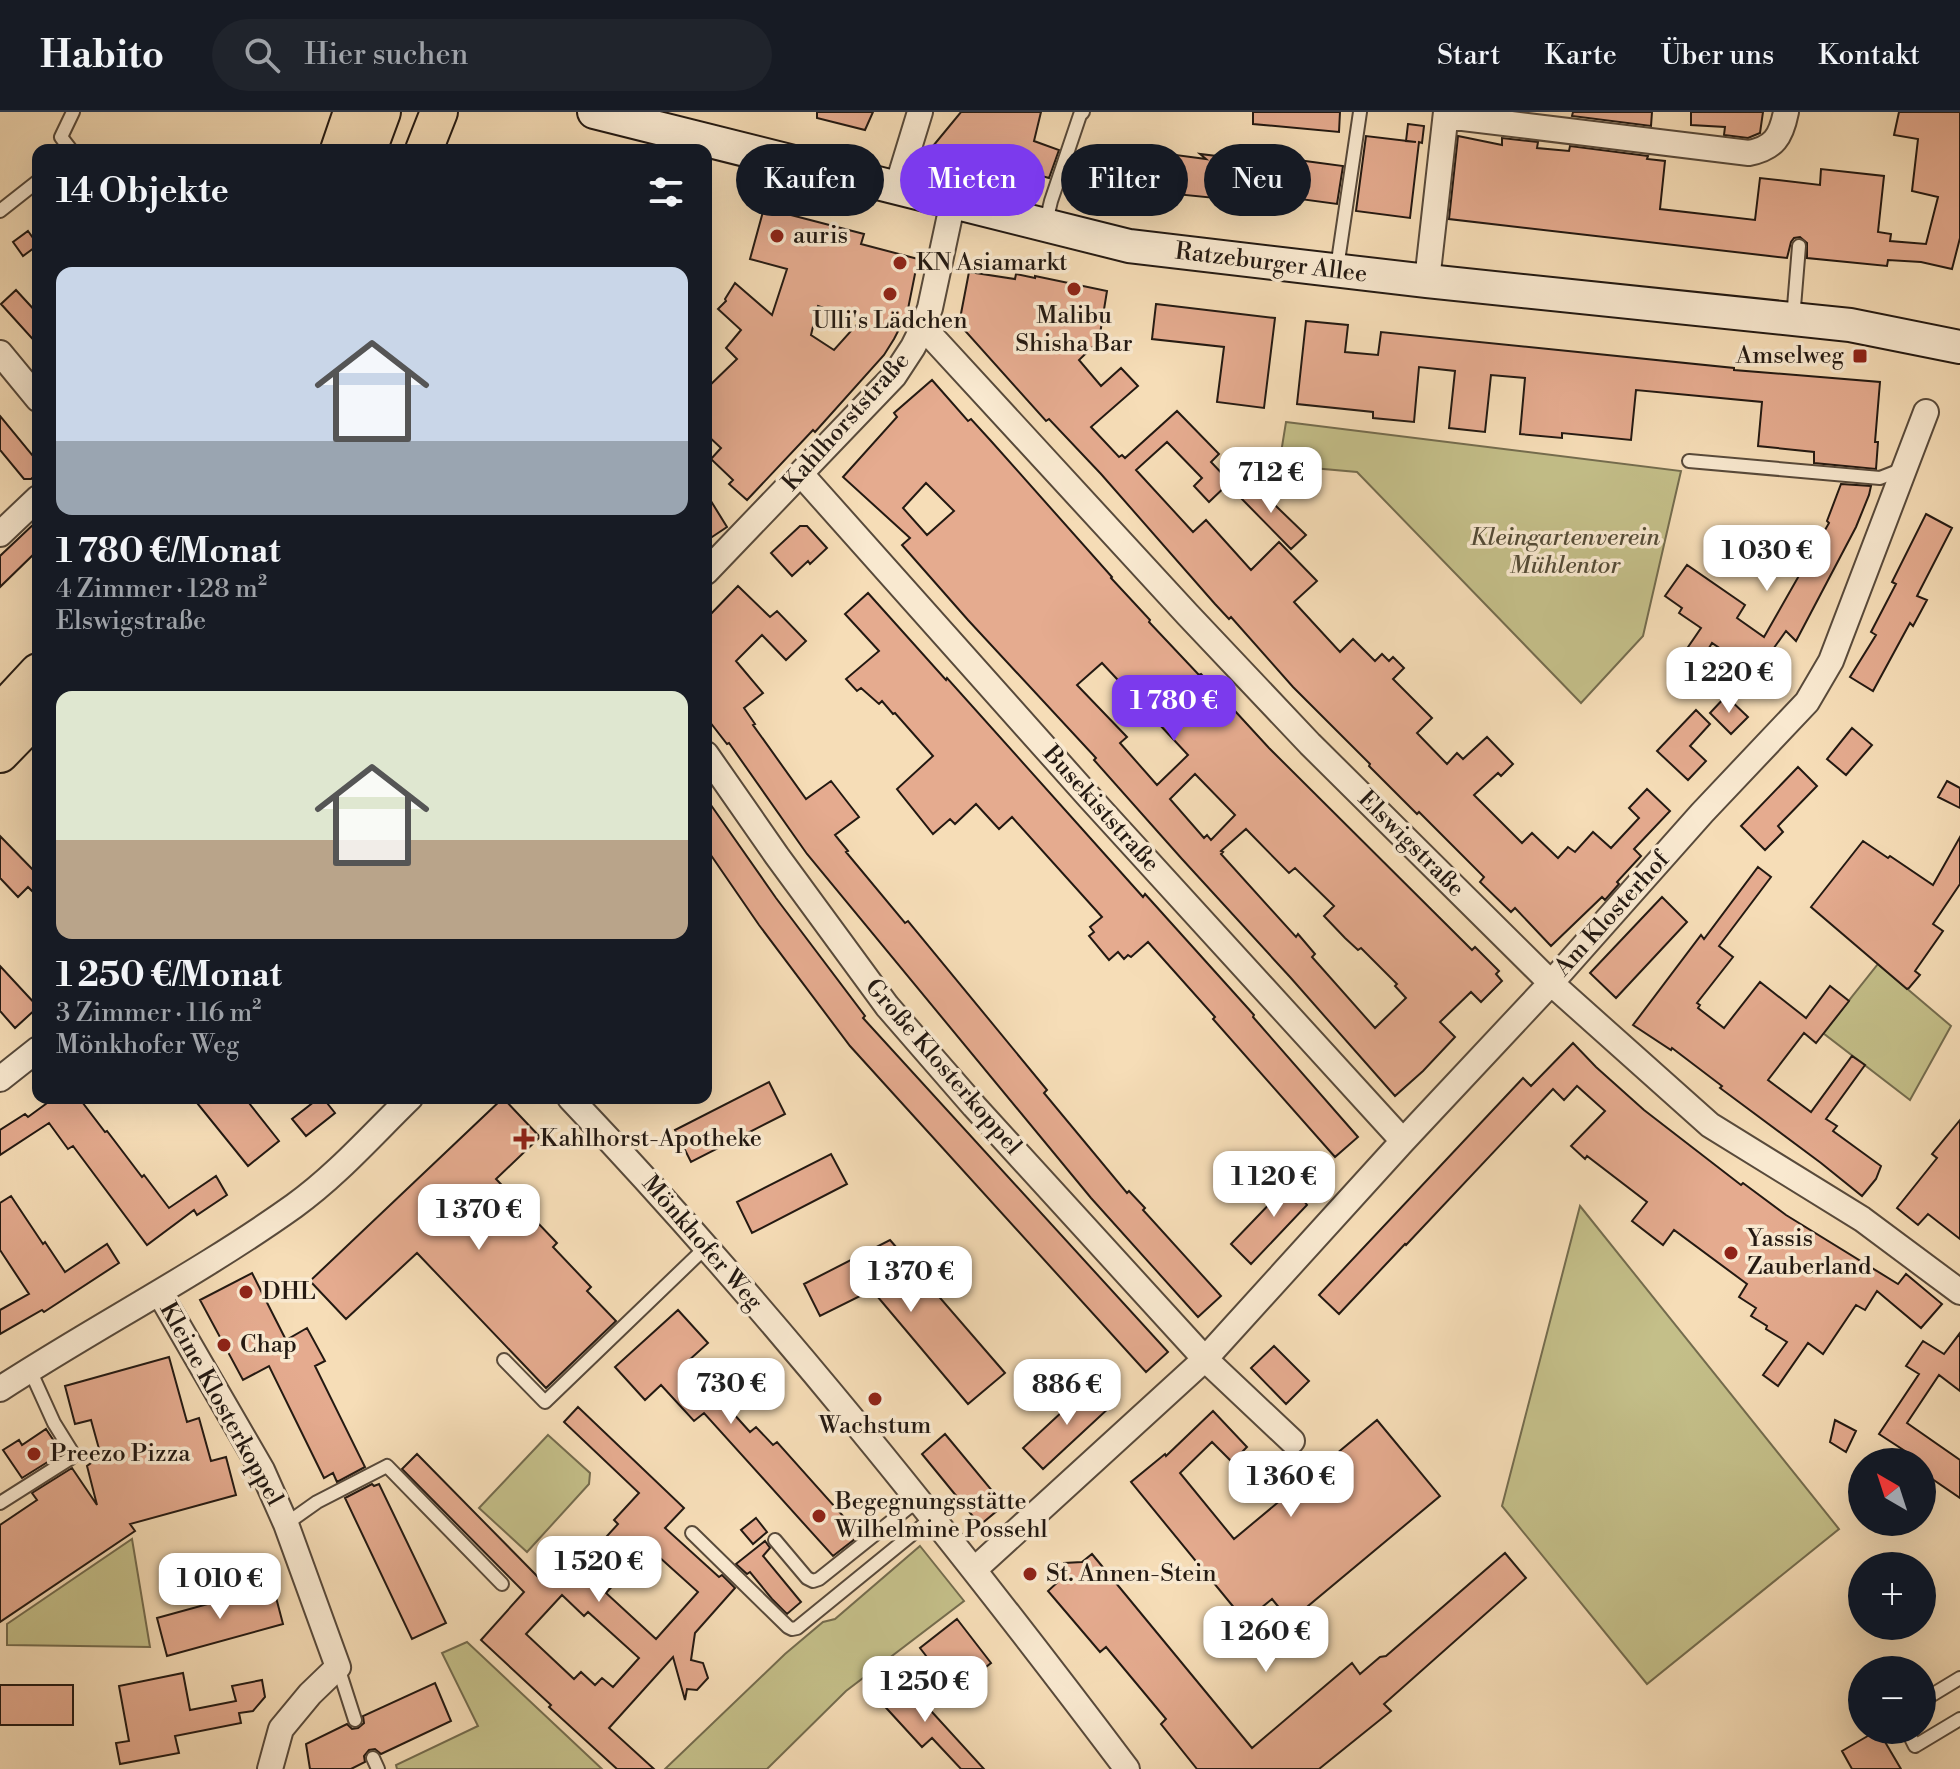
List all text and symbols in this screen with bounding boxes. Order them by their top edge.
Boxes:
search box [212,19,772,91]
text: Habito [40,32,164,79]
icon: search [240,33,284,77]
text: Hier suchen [304,36,468,74]
text: Start [1437,38,1500,73]
text: Karte [1544,38,1617,73]
text: Über uns [1661,38,1774,73]
text: Kontakt [1818,38,1920,73]
chip: Kaufen [736,144,884,216]
chip: Mieten [900,144,1045,216]
chip: Filter [1061,144,1188,216]
chip: Neu [1204,144,1311,216]
icon: filters [644,170,688,214]
text: 14 Objekte [56,171,229,213]
place label: auris [793,221,848,251]
marker: auris [768,227,786,245]
street label: Ratzeburger Allee [1173,236,1369,290]
place label: KN Asiamarkt [916,248,1068,278]
marker: KN Asiamarkt [891,254,909,272]
marker: Malibu Shisha Bar [1065,280,1083,298]
marker: Ulli's Lädchen [881,285,899,303]
place label: Malibu Shisha Bar [1015,301,1133,359]
place label: Ulli's Lädchen [813,306,967,336]
icon: home [300,319,444,463]
place label: Amselweg [1735,341,1845,371]
street label: Kahlhorststraße [776,346,916,498]
marker: Amselweg [1851,347,1869,365]
pin: 712 € [1215,447,1327,515]
text: 712 € [1238,457,1304,489]
park label: Kleingartenverein Mühlentor [1470,523,1661,581]
pin: 1 030 € [1693,525,1841,593]
text: 1 780 €/Monat [56,531,281,573]
text: 1 030 € [1721,535,1813,567]
text: 4 Zimmer · 128 m² [56,573,267,605]
text: Elswigstraße [56,605,206,637]
pin: 1 220 € [1655,647,1803,715]
text: 1 220 € [1684,657,1774,689]
pin: 1 780 € [1100,675,1248,743]
text: 1 780 € [1130,685,1218,717]
street label: Busekiststraße [1036,739,1166,879]
icon: home [300,743,444,887]
street label: Elswigstraße [1351,784,1471,904]
street label: Am Klosterhof [1547,844,1677,983]
text: 1 250 €/Monat [56,955,282,997]
street label: Große Klosterkoppel [858,973,1028,1161]
text: 3 Zimmer · 116 m² [56,997,261,1029]
text: Mönkhofer Weg [56,1029,239,1061]
place label: Kahlhorst-Apotheke [540,1124,762,1154]
marker: Kahlhorst-Apotheke [515,1130,533,1148]
pin: 1 120 € [1200,1151,1348,1219]
text: 1 120 € [1231,1161,1317,1193]
street label: Mönkhofer Weg [635,1169,769,1317]
pin: 1 370 € [405,1184,553,1252]
text: 1 370 € [436,1194,522,1226]
place label: Yassis Zauberland [1745,1224,1872,1282]
marker: Yassis Zauberland [1722,1244,1740,1262]
pin: 1 370 € [837,1246,985,1314]
text: 1 370 € [868,1256,954,1288]
place label: DHL [262,1277,316,1307]
marker: DHL [237,1283,255,1301]
street label: Kleine Klosterkoppel [153,1297,289,1511]
place label: Chap [240,1330,297,1360]
marker: Chap [215,1336,233,1354]
pin: 730 € [675,1358,787,1426]
pin: 886 € [1011,1359,1123,1427]
text: 730 € [696,1368,766,1400]
text: 886 € [1032,1369,1102,1401]
marker: Wachstum [866,1390,884,1408]
place label: Wachstum [818,1411,931,1441]
place label: Preezo Pizza [50,1439,191,1469]
marker: Preezo Pizza [25,1445,43,1463]
north arrow [1848,1448,1936,1536]
map controls [1848,1448,1936,1744]
pin: 1 360 € [1217,1451,1365,1519]
text: 1 360 € [1247,1461,1335,1493]
place label: Begegnungsstätte Wilhelmine Possehl [834,1487,1048,1545]
marker: Begegnungsstätte Wilhelmine Possehl [810,1507,828,1525]
pin: 1 520 € [525,1536,673,1604]
text: 1 520 € [555,1546,644,1578]
button: + [1848,1552,1936,1640]
pin: 1 010 € [146,1553,294,1621]
place label: St. Annen-Stein [1046,1559,1217,1589]
text: 1 010 € [177,1563,263,1595]
marker: St. Annen-Stein [1021,1565,1039,1583]
pin: 1 260 € [1192,1606,1340,1674]
text: 1 260 € [1221,1616,1311,1648]
pin: 1 250 € [851,1656,999,1724]
button: − [1848,1656,1936,1744]
text: 1 250 € [881,1666,970,1698]

